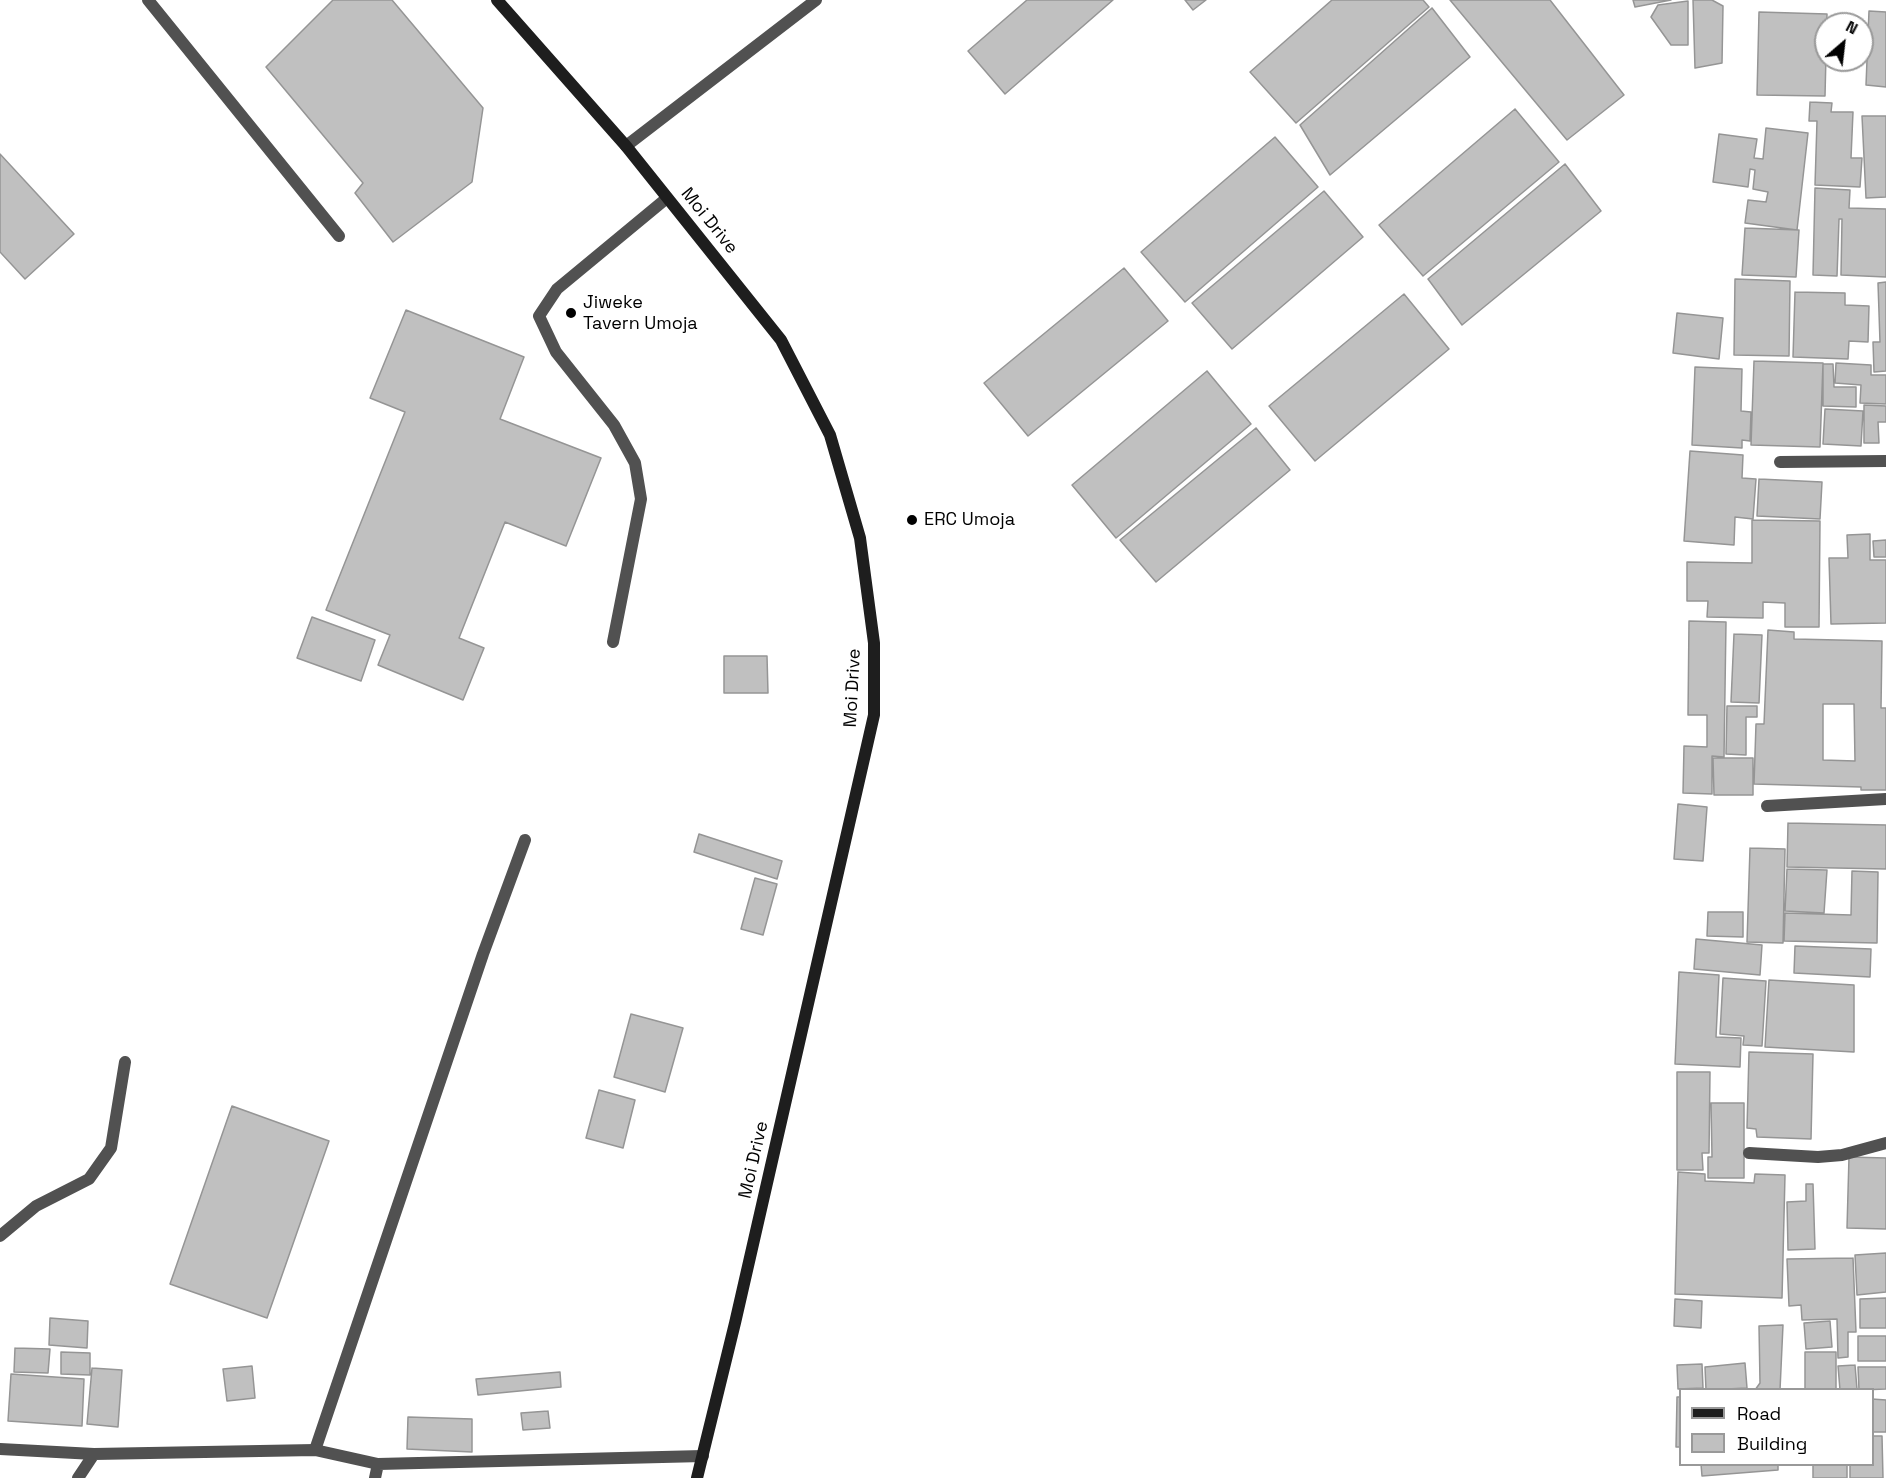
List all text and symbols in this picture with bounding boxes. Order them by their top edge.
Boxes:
north arrow [1814,12,1874,72]
text: N [1842,16,1861,39]
street label: Moi Drive [676,184,742,258]
place label: Jiweke Tavern Umoja [583,292,698,334]
marker: Jiweke Tavern Umoja [564,306,578,320]
place label: ERC Umoja [924,509,1015,531]
marker: ERC Umoja [905,513,919,527]
street label: Moi Drive [840,648,866,728]
street label: Moi Drive [735,1119,773,1201]
legend [1679,1388,1874,1466]
text: Road [1737,1402,1781,1425]
text: Building [1737,1432,1807,1455]

